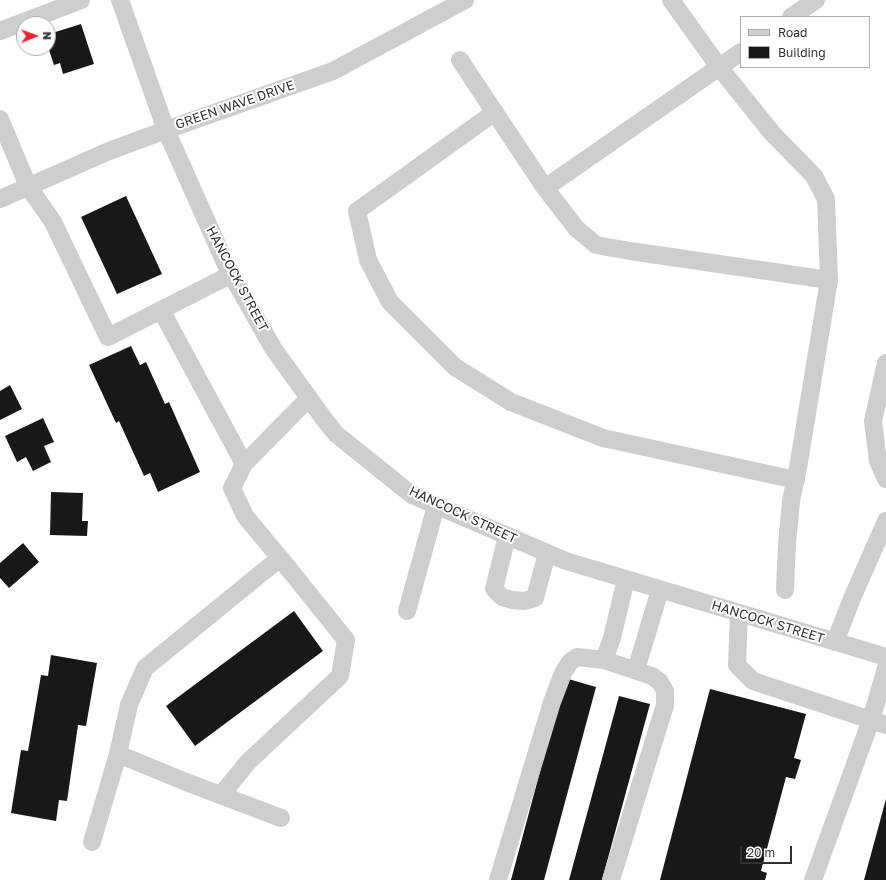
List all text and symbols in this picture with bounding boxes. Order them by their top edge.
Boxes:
north arrow [16,16,56,56]
legend [740,16,870,68]
text: Road [778,25,807,40]
text: N [41,31,54,40]
text: Building [778,45,826,60]
street label: GREEN WAVE DRIVE [173,77,297,133]
street label: HANCOCK STREET [203,224,271,334]
street label: HANCOCK STREET [407,483,519,547]
street label: HANCOCK STREET [710,597,826,647]
scale bar [742,838,794,864]
text: 20 m [747,845,775,860]

